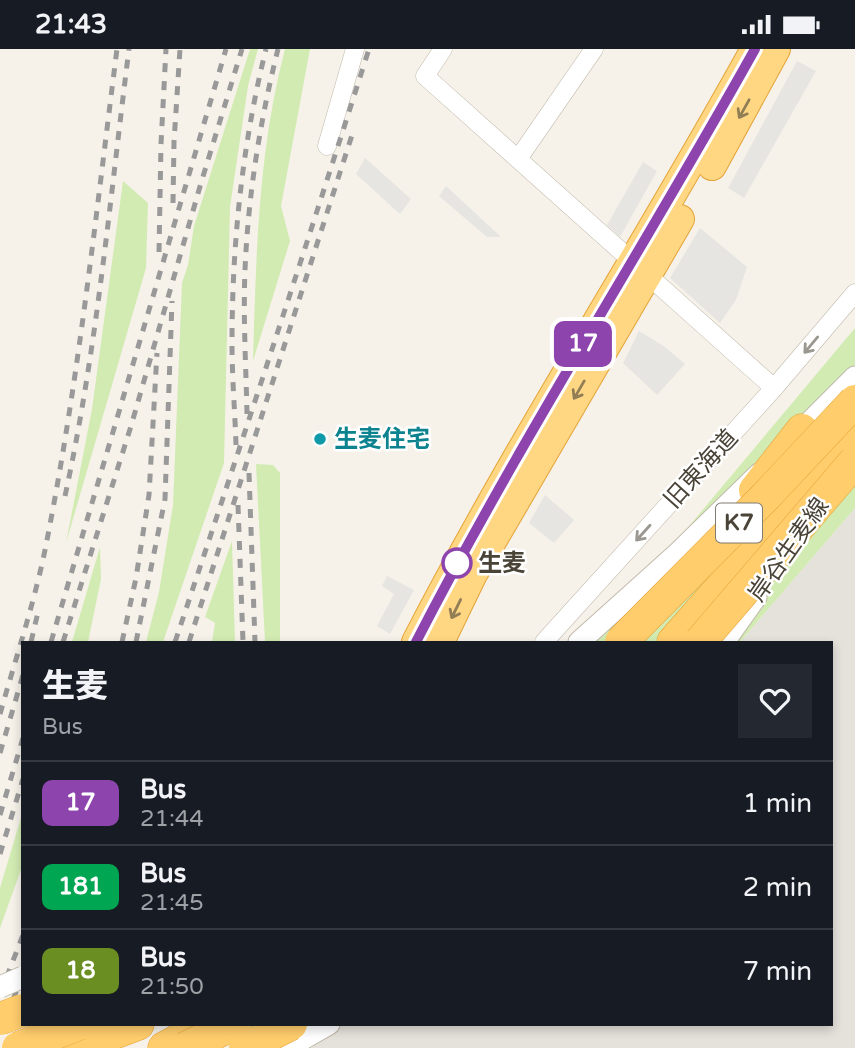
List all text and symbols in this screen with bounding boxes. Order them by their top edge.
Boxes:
text: 21:43 [35,9,107,40]
one-way arrow [737,99,751,119]
line badge: 17 [552,321,614,367]
text: 17 [568,329,598,358]
one-way arrow [803,336,819,354]
one-way arrow [572,379,586,399]
street label: 旧東海道 [658,424,744,514]
place label: 生麦住宅 [334,425,430,454]
marker: 生麦住宅 [312,431,328,447]
street label: 岸谷生麦線 [743,493,835,607]
road number: K7 [716,503,762,543]
one-way arrow [635,524,651,542]
marker: 生麦 [442,548,472,578]
place label: 生麦 [478,549,526,578]
one-way arrow [448,598,462,619]
button: heart [738,664,812,738]
text: 生麦 [42,667,108,706]
text: Bus [42,713,83,741]
text: Bus [140,774,186,805]
text: 17 [65,788,96,817]
text: 1 min [743,788,812,819]
text: 21:44 [140,805,204,833]
text: Bus [140,858,186,889]
text: 181 [58,872,103,901]
text: 2 min [743,872,812,903]
text: 21:45 [140,889,204,917]
text: Bus [140,942,186,973]
text: 18 [65,956,96,985]
text: 7 min [743,956,812,987]
text: 21:50 [140,973,204,1001]

